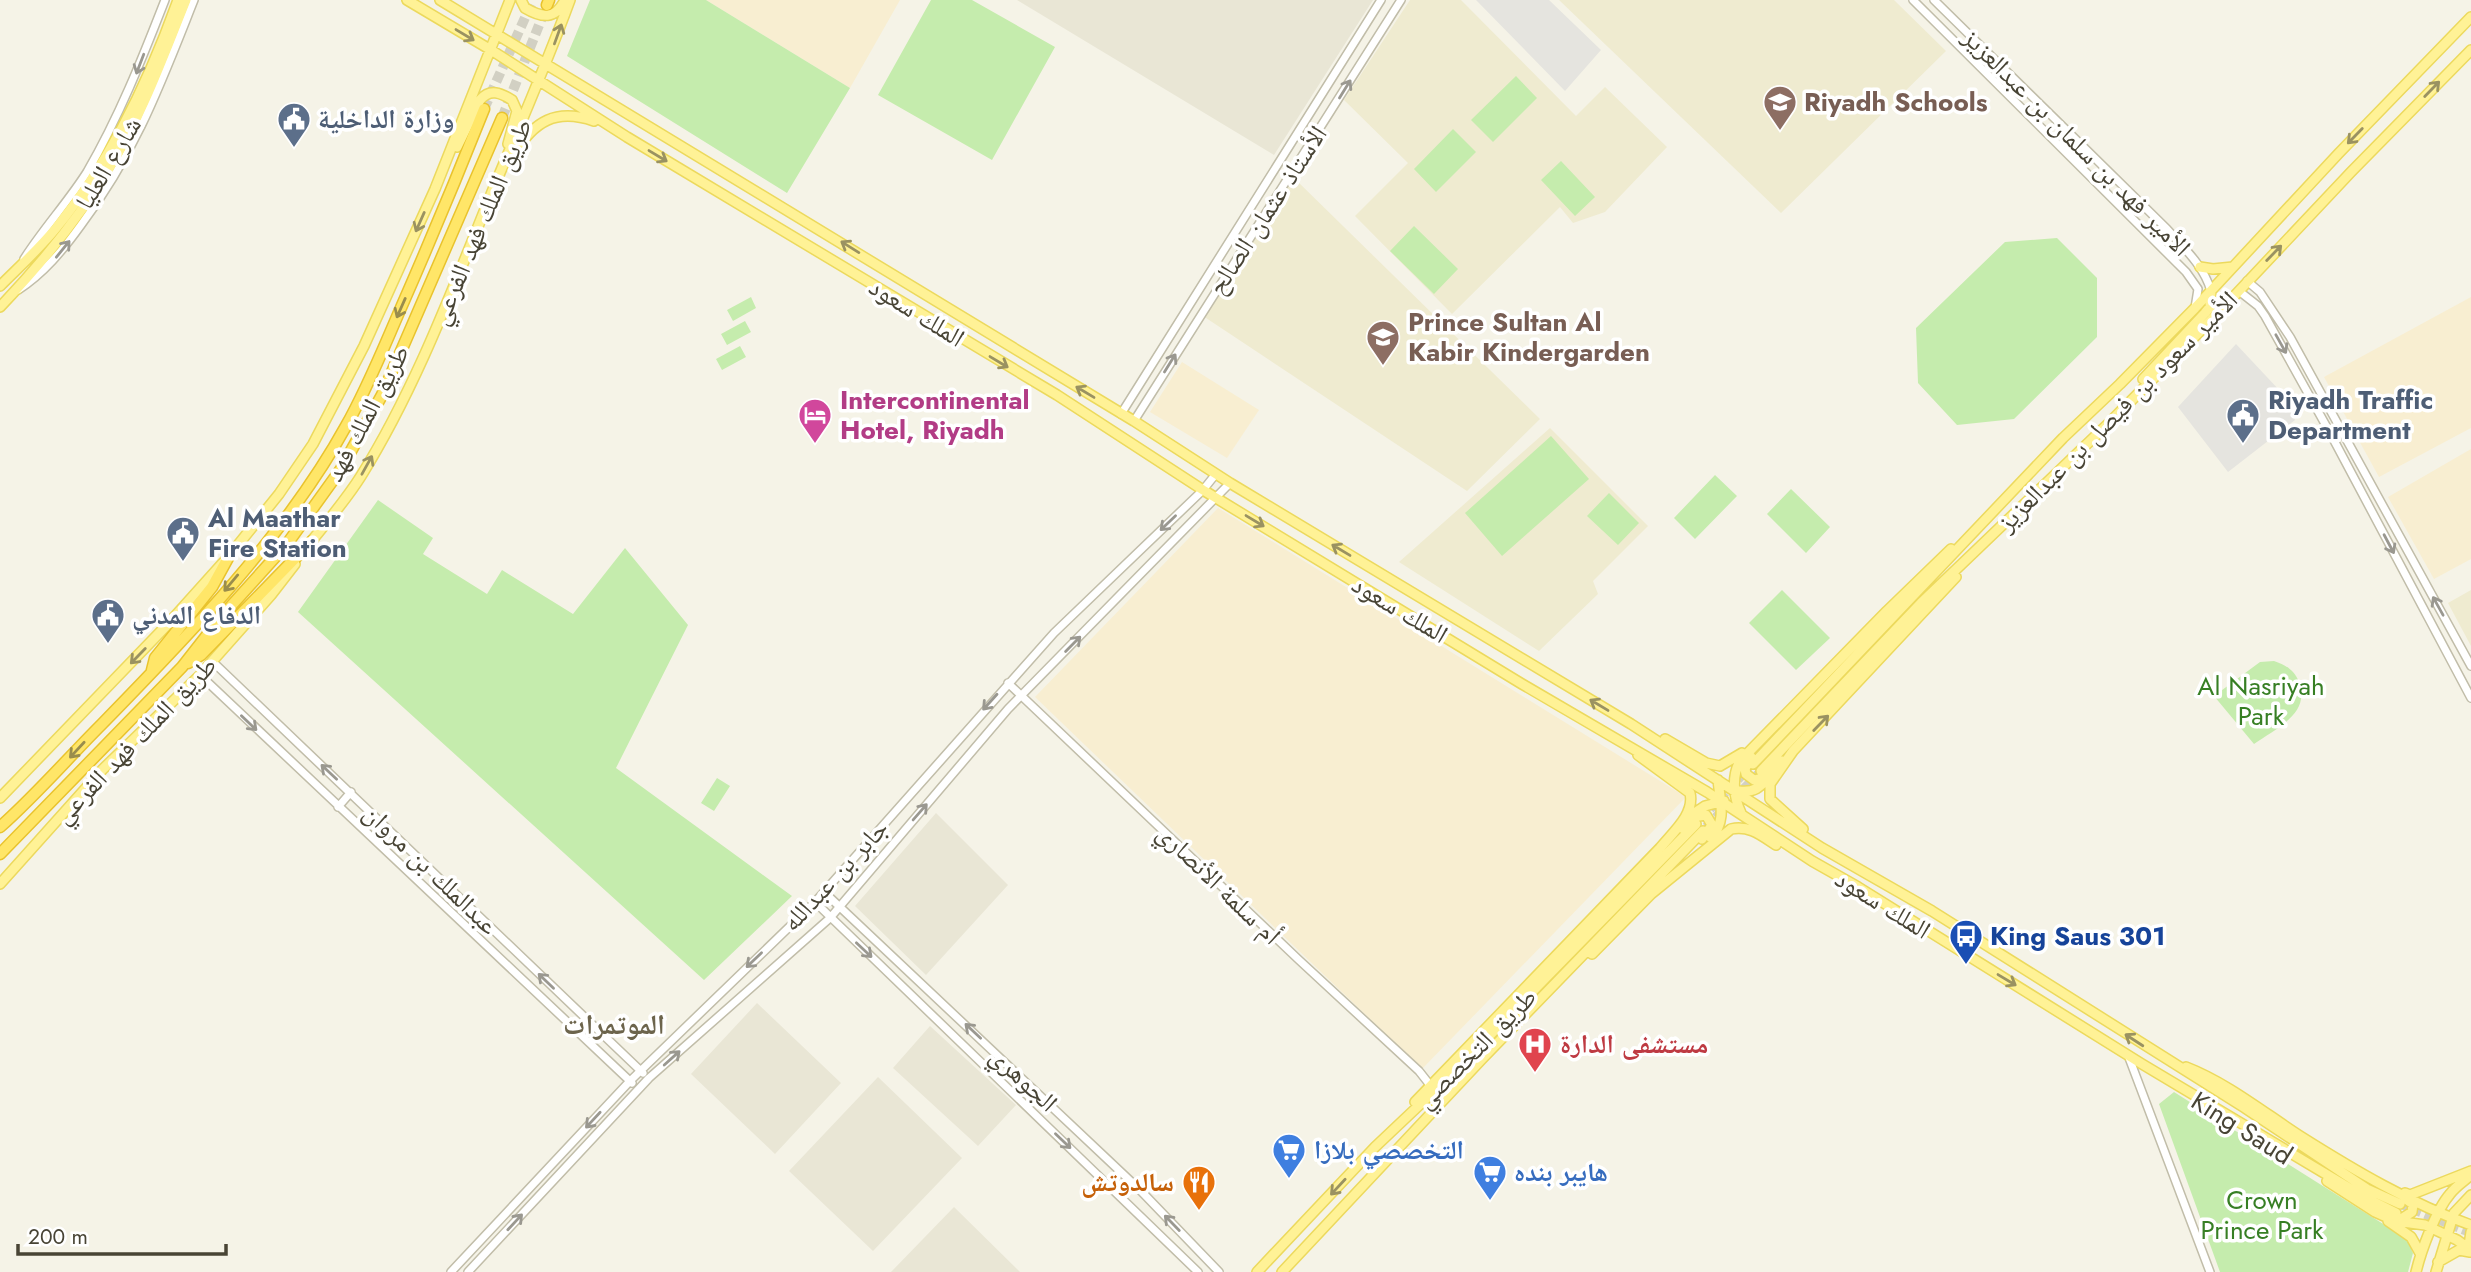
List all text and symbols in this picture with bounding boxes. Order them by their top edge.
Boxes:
street label: الأمير فهد بن سلمان بن عبدالعزيز [1953,18,2200,265]
one-way arrow [553,23,565,45]
one-way arrow [455,28,475,42]
one-way arrow [132,52,145,74]
one-way arrow [1338,79,1352,99]
one-way arrow [2423,81,2440,98]
school or university icon: Riyadh Schools [1761,83,1799,132]
place label: Riyadh Schools [1804,83,1988,121]
public building icon: وزارة الداخلية [275,100,313,149]
place label: وزارة الداخلية [318,100,455,138]
street label: شارع العليا [65,109,151,217]
street label: طريق الملك فهد الفرعي [420,113,543,332]
street label: الأستاذ عثمان الصالح [1198,118,1336,302]
one-way arrow [2347,127,2364,144]
one-way arrow [648,149,668,163]
one-way arrow [413,211,426,232]
one-way arrow [840,240,860,254]
one-way arrow [55,241,70,259]
one-way arrow [2265,245,2282,262]
street label: الملك سعود [862,268,972,356]
street label: الأمير سعود بن فيصل بن عبدالعزيز [1987,282,2246,541]
one-way arrow [394,297,407,318]
place label: Prince Sultan Al Kabir Kindergarden [1408,303,1650,371]
school or university icon: Prince Sultan Al Kabir Kindergarden [1364,318,1402,367]
one-way arrow [2274,333,2288,353]
street label: طريق الملك فهد [315,338,419,488]
one-way arrow [1162,354,1177,373]
one-way arrow [989,356,1009,370]
place label: Intercontinental Hotel, Riyadh [840,381,1029,449]
place label: Riyadh Traffic Department [2268,381,2433,449]
one-way arrow [1076,384,1096,398]
hotel icon: Intercontinental Hotel, Riyadh [796,396,834,445]
public building icon: Riyadh Traffic Department [2224,396,2262,445]
one-way arrow [361,455,374,476]
place label: Al Maathar Fire Station [207,499,347,567]
public building icon: Al Maathar Fire Station [164,514,202,563]
one-way arrow [1245,514,1265,528]
one-way arrow [1159,515,1176,532]
one-way arrow [2382,533,2396,554]
one-way arrow [1332,543,1352,557]
street label: الملك سعود [1345,565,1455,653]
one-way arrow [223,574,239,592]
public building icon: الدفاع المدني [89,596,127,645]
place label: الدفاع المدني [132,596,261,635]
one-way arrow [2431,596,2445,616]
one-way arrow [1064,636,1081,653]
street label: طريق الملك فهد الفرعي [45,647,227,834]
one-way arrow [129,647,146,664]
park label: Al Nasriyah Park [2197,667,2325,735]
one-way arrow [982,693,999,710]
one-way arrow [1590,698,1610,712]
one-way arrow [240,714,257,731]
one-way arrow [1812,715,1829,732]
one-way arrow [68,741,85,758]
one-way arrow [321,763,338,780]
street label: عبدالملك بن مروان [355,795,507,943]
one-way arrow [912,803,928,821]
street label: جابر بن عبدالله [773,810,897,940]
street label: أم سلمة الأنصاري [1147,815,1290,954]
street label: الملك سعود [1828,860,1938,948]
bus stop icon: King Saus 301 [1947,917,1985,966]
place label: King Saus 301 [1990,917,2165,955]
one-way arrow [855,941,872,958]
one-way arrow [746,952,763,969]
one-way arrow [538,972,555,989]
one-way arrow [1997,974,2017,988]
street label: طريق التخصصي [1407,979,1546,1118]
district label: الموتمرات [563,1004,665,1045]
one-way arrow [965,1022,982,1039]
hospital icon: مستشفى الدارة [1516,1025,1554,1074]
place label: مستشفى الدارة [1560,1025,1708,1063]
one-way arrow [2125,1032,2144,1047]
street label: الجوهري [980,1037,1067,1122]
one-way arrow [663,1050,681,1066]
street label: King Saud [2184,1082,2300,1174]
one-way arrow [584,1111,601,1128]
supermarket icon: التخصصي بلازا [1270,1131,1308,1180]
place label: التخصصي بلازا [1314,1131,1464,1170]
one-way arrow [1054,1133,1071,1150]
supermarket icon: هايبر بنده [1471,1153,1509,1202]
place label: هايبر بنده [1514,1153,1608,1191]
place label: سالدوتش [1081,1163,1174,1201]
restaurant icon: سالدوتش [1180,1163,1218,1212]
one-way arrow [1330,1178,1346,1196]
park label: Crown Prince Park [2200,1181,2324,1249]
scale bar [18,1212,226,1256]
one-way arrow [506,1214,523,1231]
one-way arrow [1163,1214,1180,1231]
text: 200 m [28,1222,88,1252]

